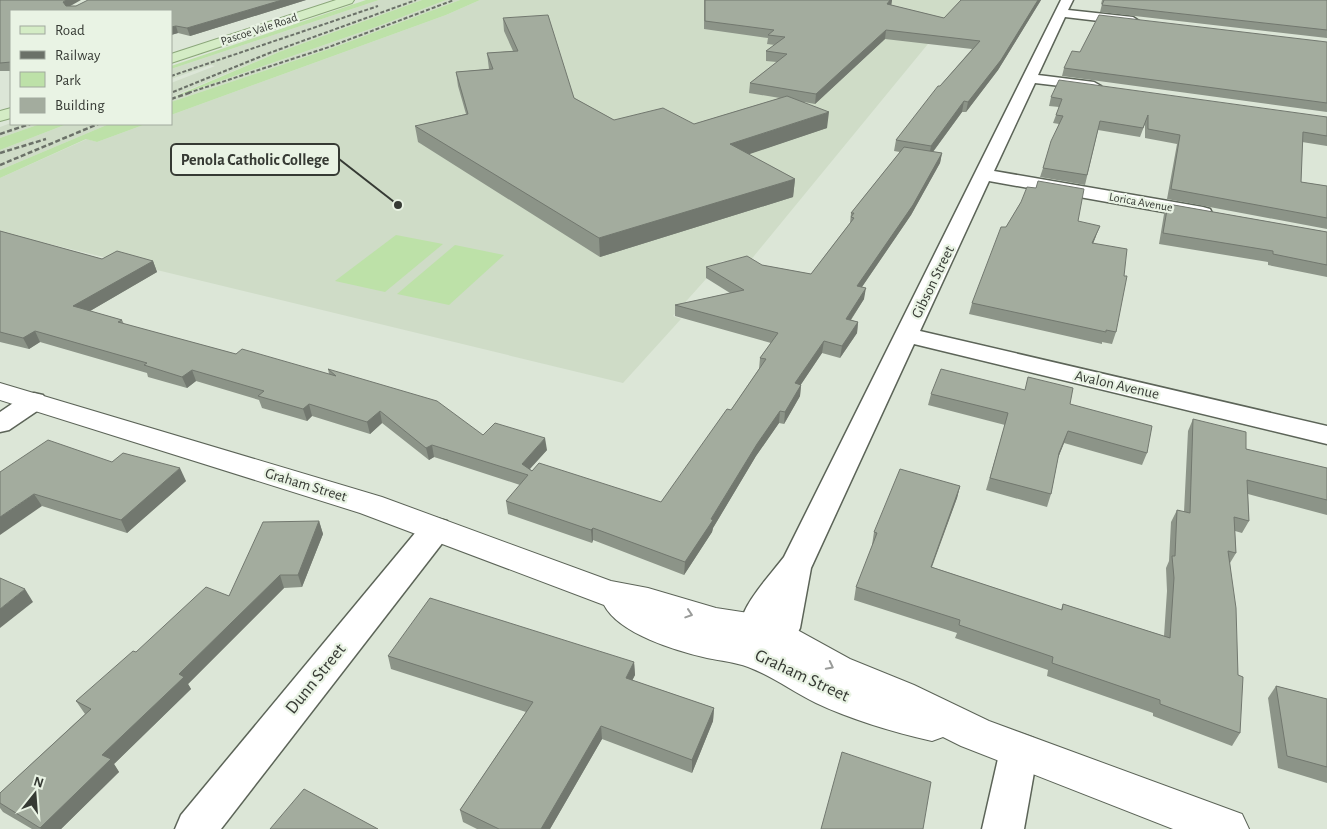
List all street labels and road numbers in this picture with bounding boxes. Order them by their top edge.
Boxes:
street label: Pascoe Vale Road [219,11,299,47]
street label: Lorica Avenue [1108,191,1174,213]
street label: Gibson Street [909,243,957,321]
street label: Avalon Avenue [1073,368,1161,402]
street label: Graham Street [263,465,349,505]
street label: Dunn Street [282,640,350,717]
street label: Graham Street [752,646,852,706]

